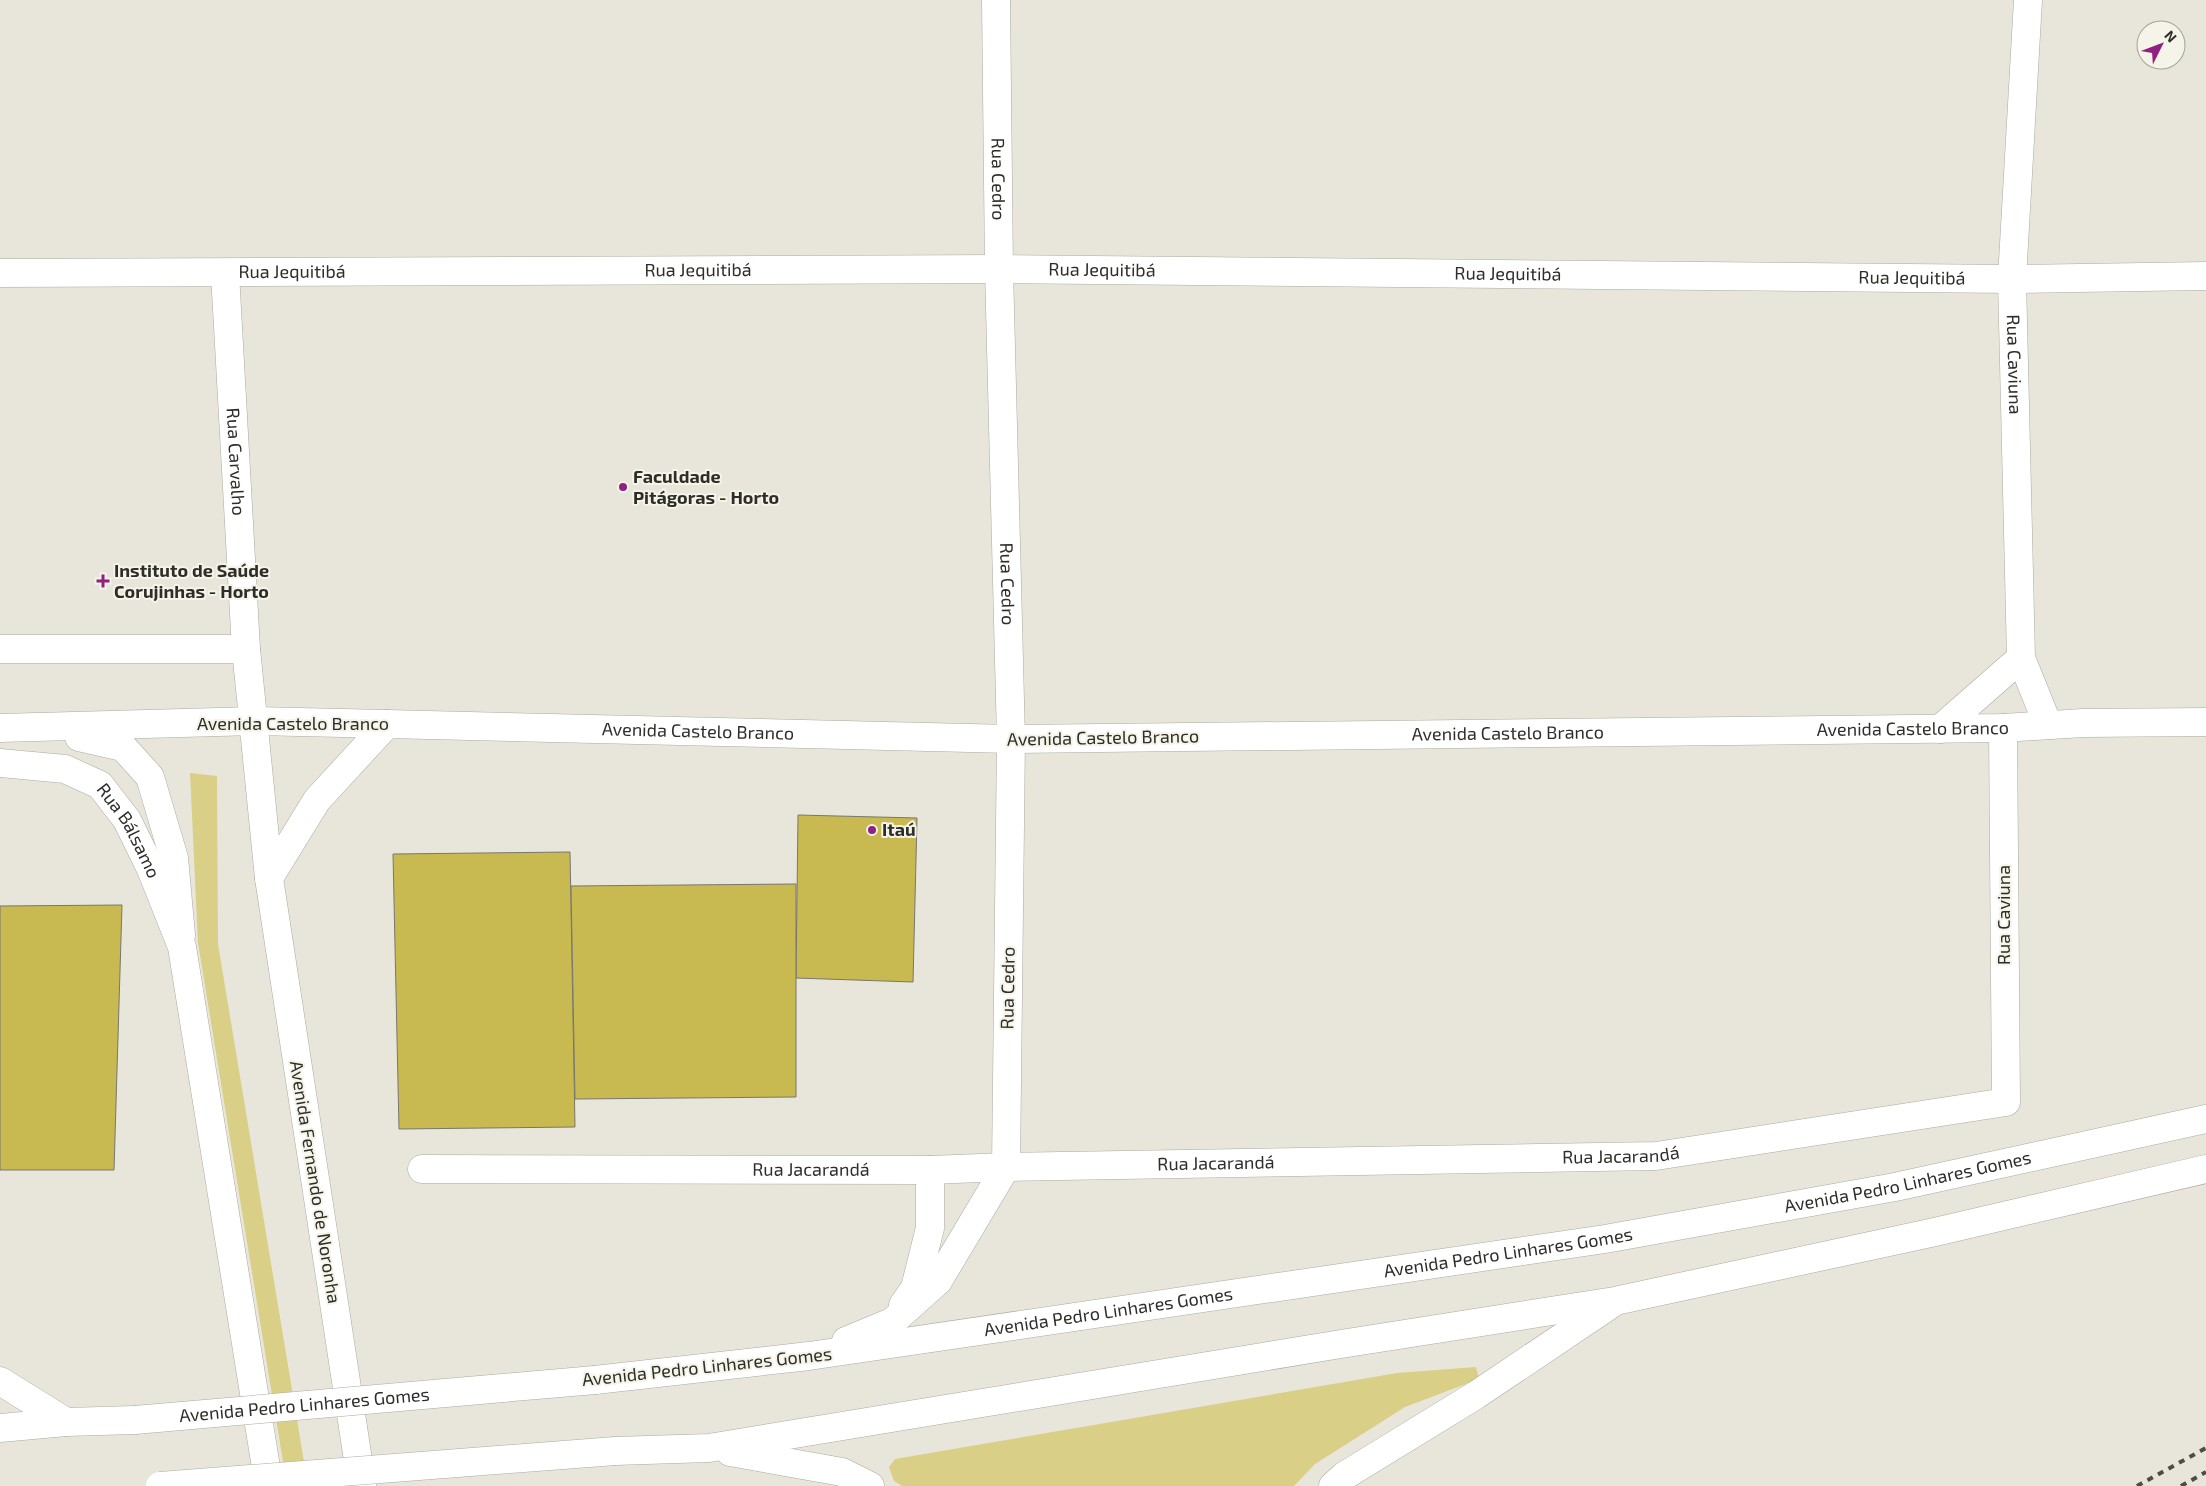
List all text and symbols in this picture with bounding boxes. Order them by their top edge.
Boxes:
north arrow [2136,20,2186,70]
text: N [2161,27,2181,45]
street label: Rua Cedro [988,137,1010,220]
street label: Rua Jequitibá [1048,257,1156,281]
street label: Rua Jequitibá [644,258,752,280]
street label: Rua Jequitibá [238,260,346,282]
street label: Rua Jequitibá [1454,261,1562,285]
street label: Rua Jequitibá [1858,265,1966,289]
street label: Rua Caviuna [2003,314,2027,415]
street label: Rua Carvalho [223,407,251,516]
place label: Faculdade Pitágoras - Horto [633,465,779,508]
marker: Faculdade Pitágoras - Horto [617,481,629,493]
street label: Rua Cedro [996,542,1020,626]
place label: Instituto de Saúde Corujinhas - Horto [114,559,269,602]
marker: Instituto de Saúde Corujinhas - Horto [96,574,110,588]
street label: Avenida Castelo Branco [197,712,389,734]
street label: Avenida Castelo Branco [1817,716,2009,740]
street label: Avenida Castelo Branco [602,717,794,744]
street label: Avenida Castelo Branco [1412,720,1604,745]
street label: Avenida Castelo Branco [1007,724,1199,750]
street label: Rua Bálsamo [93,778,165,881]
place label: Itaú [882,818,916,840]
marker: Itaú [866,824,878,836]
street label: Rua Caviuna [1992,865,2014,965]
street label: Rua Cedro [995,946,1019,1030]
street label: Avenida Fernando de Noronha [286,1059,346,1305]
street label: Rua Jacarandá [1562,1141,1681,1168]
street label: Avenida Pedro Linhares Gomes [1782,1146,2033,1217]
street label: Rua Jacarandá [1157,1150,1275,1174]
street label: Rua Jacarandá [752,1158,870,1180]
street label: Avenida Pedro Linhares Gomes [1382,1222,1634,1281]
street label: Avenida Pedro Linhares Gomes [982,1282,1234,1340]
street label: Avenida Pedro Linhares Gomes [581,1342,833,1390]
street label: Avenida Pedro Linhares Gomes [178,1382,430,1426]

